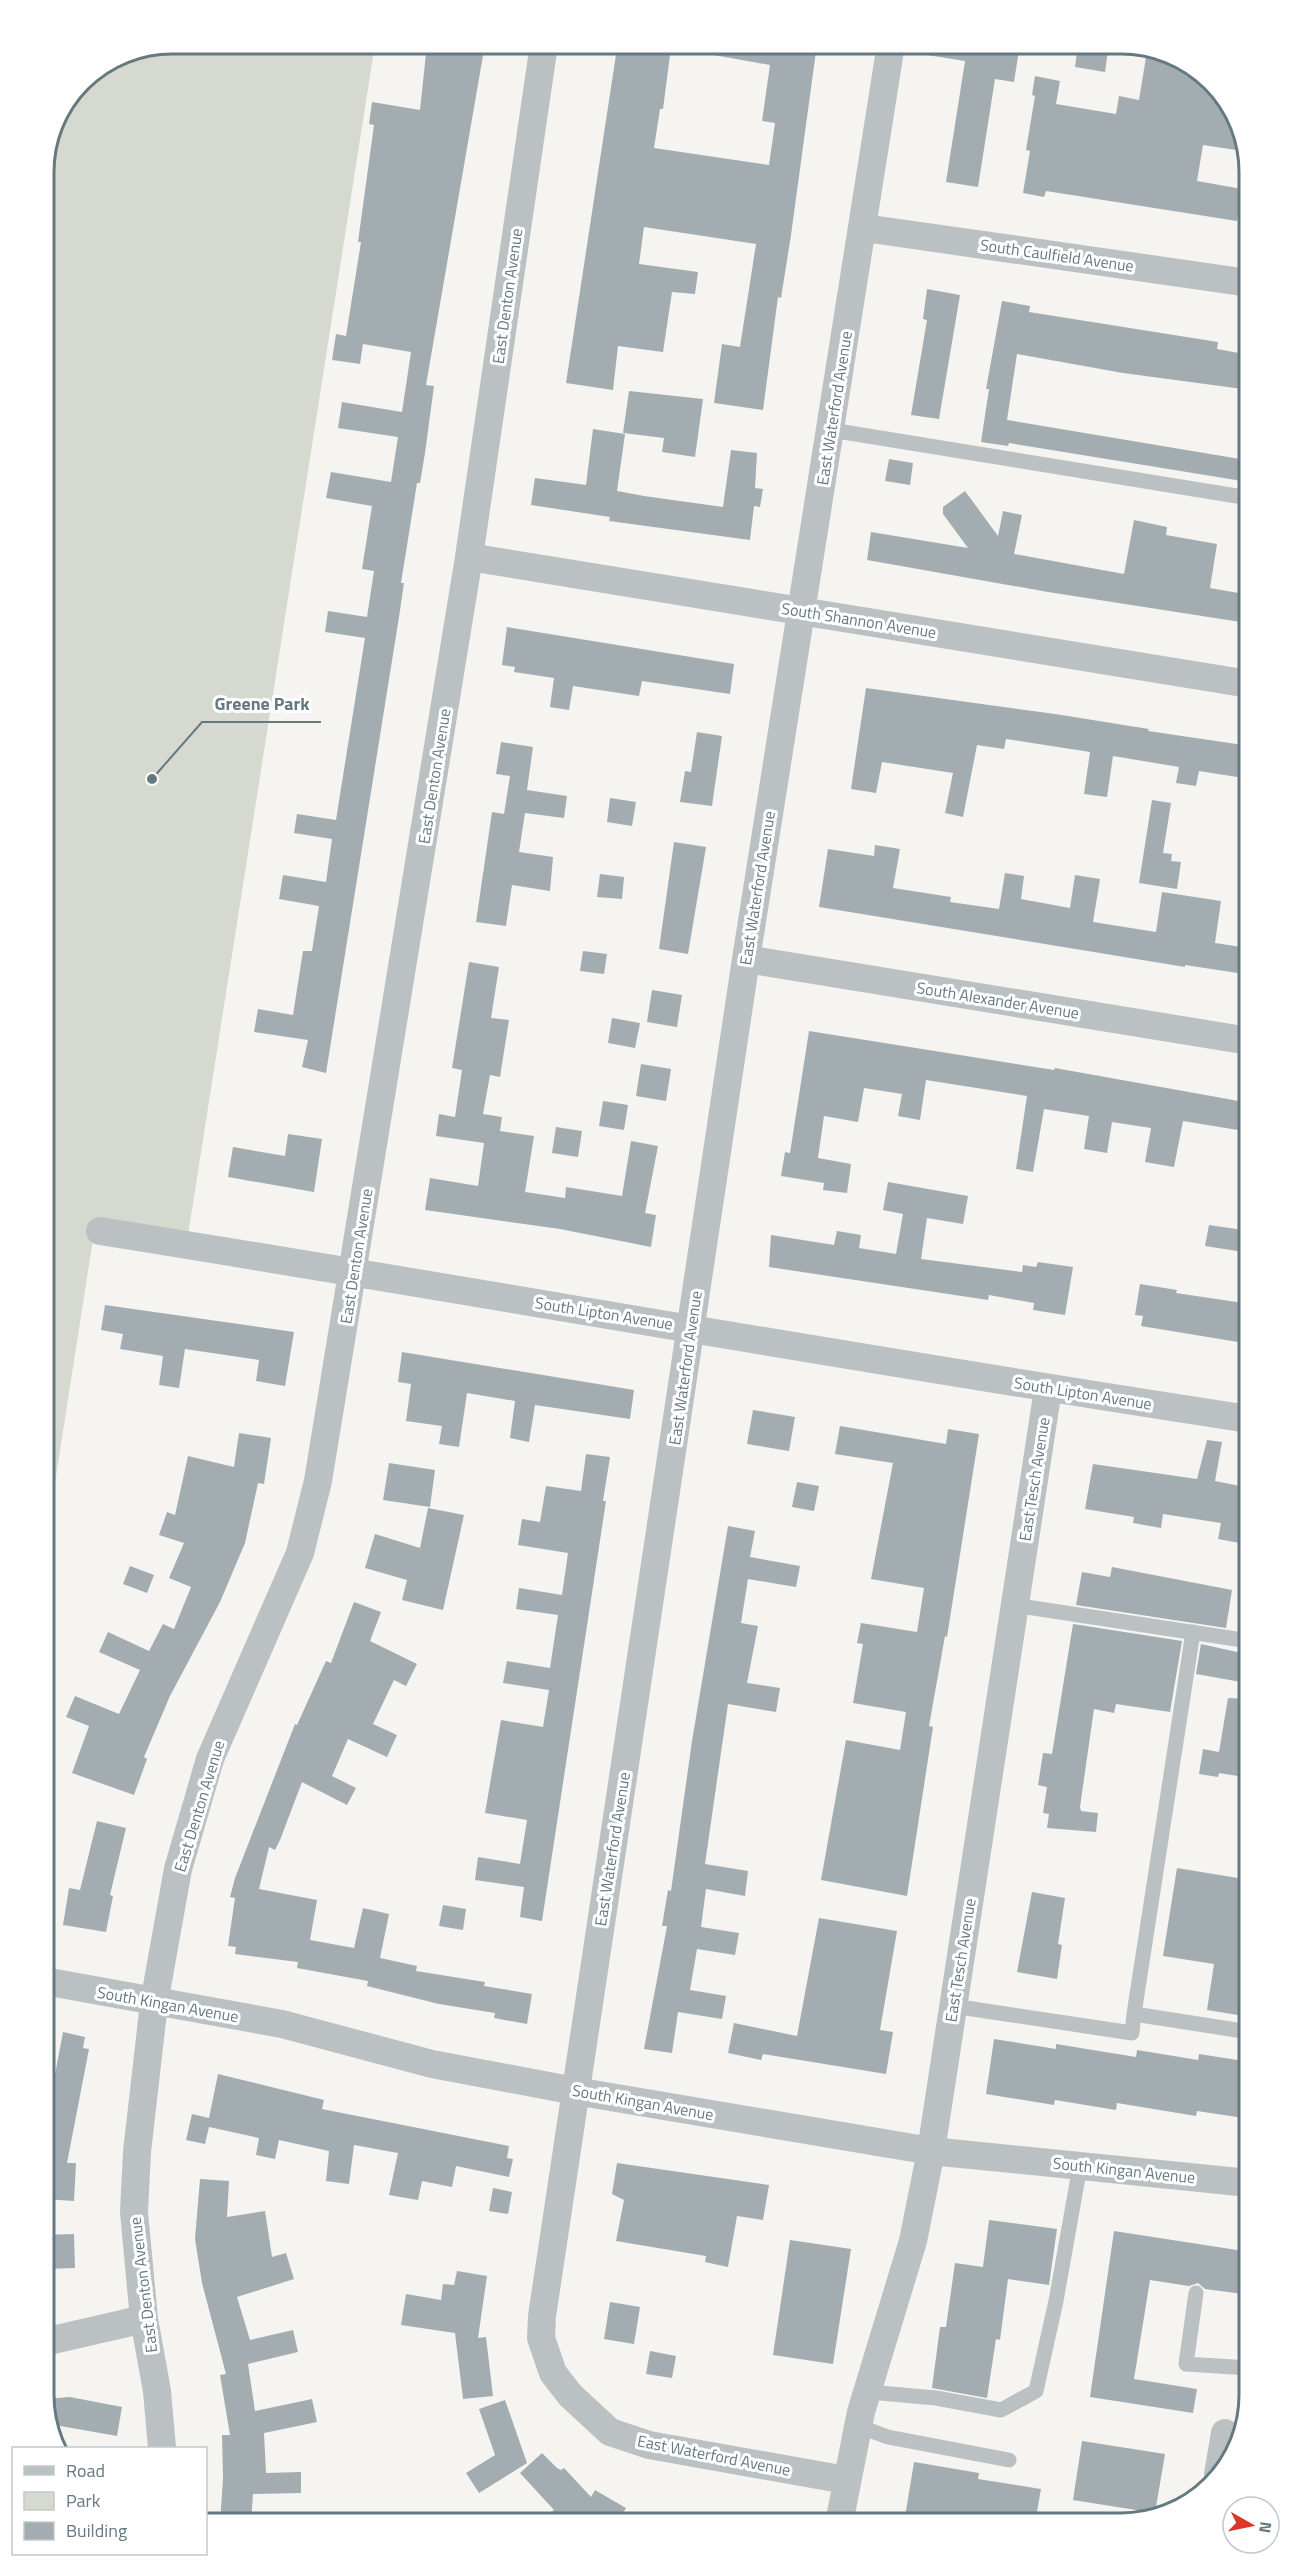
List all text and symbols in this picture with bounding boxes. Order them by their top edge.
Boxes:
street label: East Denton Avenue [486,227,528,365]
street label: South Caulfield Avenue [979,232,1135,278]
street label: East Waterford Avenue [810,329,858,487]
street label: South Shannon Avenue [780,596,938,644]
callout: Greene Park [202,686,321,722]
text: Greene Park [215,690,310,717]
street label: East Denton Avenue [411,707,457,845]
street label: East Waterford Avenue [733,809,781,967]
street label: South Alexander Avenue [915,975,1081,1025]
street label: East Denton Avenue [333,1187,379,1325]
street label: East Waterford Avenue [662,1289,708,1447]
street label: South Lipton Avenue [533,1290,675,1336]
street label: South Lipton Avenue [1012,1370,1154,1416]
street label: East Tesch Avenue [1012,1415,1056,1543]
street label: East Denton Avenue [168,1737,230,1875]
street label: East Waterford Avenue [588,1770,636,1928]
street label: East Tesch Avenue [938,1896,982,2024]
street label: South Kingan Avenue [96,1980,240,2028]
street label: South Kingan Avenue [571,2078,715,2126]
street label: South Kingan Avenue [1052,2151,1196,2189]
street label: East Denton Avenue [123,2216,163,2354]
street label: East Waterford Avenue [635,2428,793,2482]
legend [12,2447,207,2555]
text: Road [66,2457,105,2484]
text: Park [66,2487,101,2514]
north arrow [1221,2495,1281,2555]
text: Building [66,2517,127,2544]
text: N [1253,2520,1279,2535]

